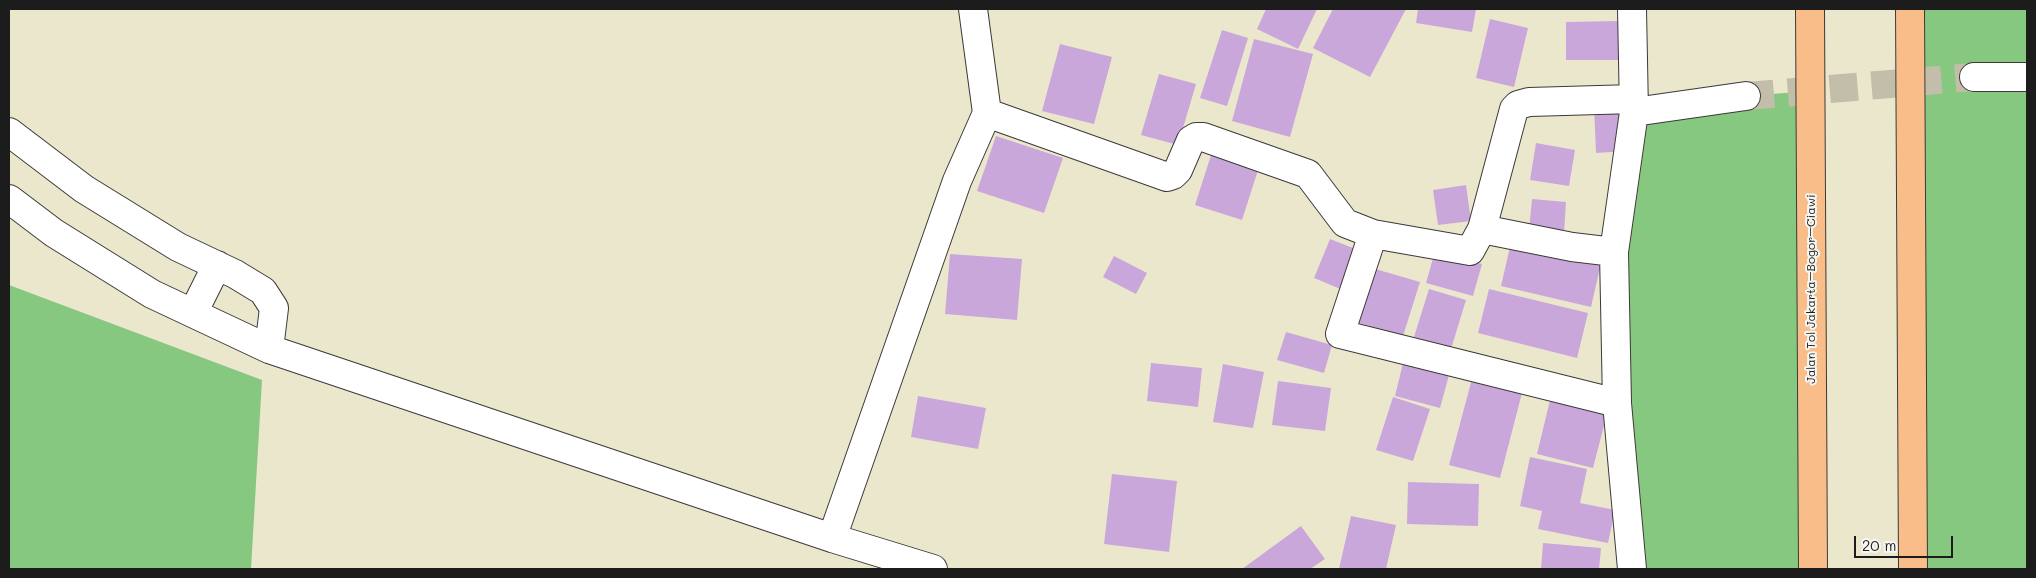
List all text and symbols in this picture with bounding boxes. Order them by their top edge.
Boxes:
street label: Jalan Tol Jakarta–Bogor–Ciawi [1804,194,1818,384]
scale bar [1856,526,1955,558]
text: 20 m [1862,535,1896,555]

